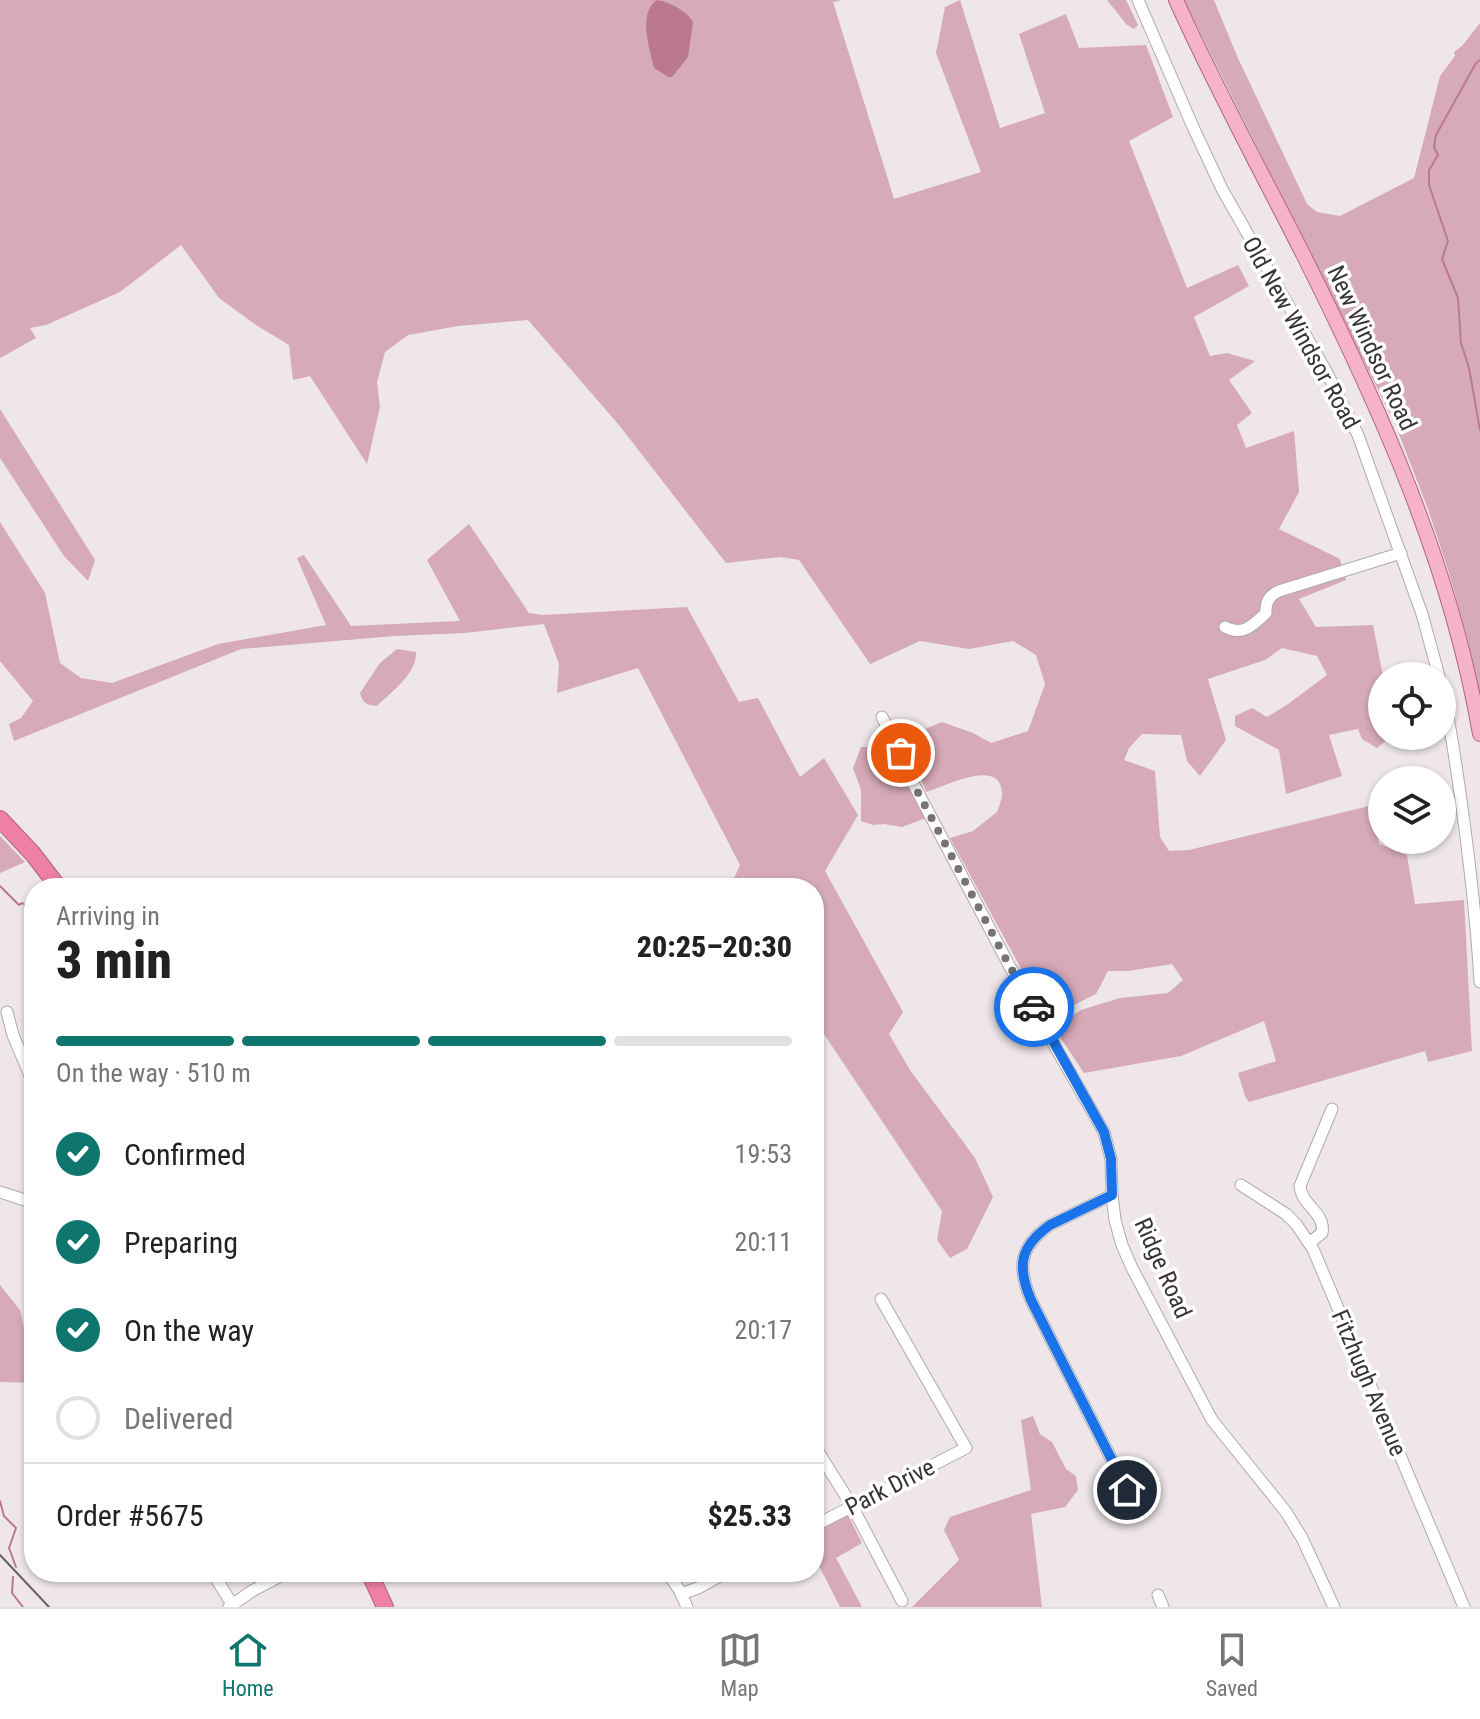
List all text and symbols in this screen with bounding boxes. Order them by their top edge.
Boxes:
street label: Old New Windsor Road [1236,232,1366,434]
street label: New Windsor Road [1322,261,1422,435]
map controls [1368,662,1456,854]
button: locate [1368,662,1456,750]
pin [867,719,935,787]
icon: bag [879,731,923,775]
button: layers [1368,766,1456,854]
text: Arriving in [56,901,160,931]
text: 20:25–20:30 [637,929,792,964]
text: 3 min [56,930,172,991]
courier [994,967,1074,1047]
icon: car [1012,985,1056,1029]
text: On the way · 510 m [56,1058,251,1088]
icon: check [56,1132,100,1176]
text: Confirmed [124,1137,246,1172]
text: 19:53 [735,1139,792,1169]
street label: Ridge Road [1128,1213,1198,1323]
icon: check [56,1220,100,1264]
text: Preparing [124,1225,238,1260]
text: 20:11 [735,1227,792,1257]
street label: Fitzhugh Avenue [1326,1306,1412,1460]
icon: check [56,1308,100,1352]
text: On the way [124,1313,254,1348]
text: 20:17 [735,1315,792,1345]
text: Delivered [124,1401,233,1436]
street label: Park Drive [841,1453,939,1521]
pin [1093,1456,1161,1524]
icon: home [1105,1468,1149,1512]
text: Order #5675 [56,1498,204,1533]
text: $25.33 [707,1498,792,1533]
tab: Home [222,1628,274,1701]
tab: Map [718,1628,762,1701]
tab: Saved [1206,1628,1258,1701]

